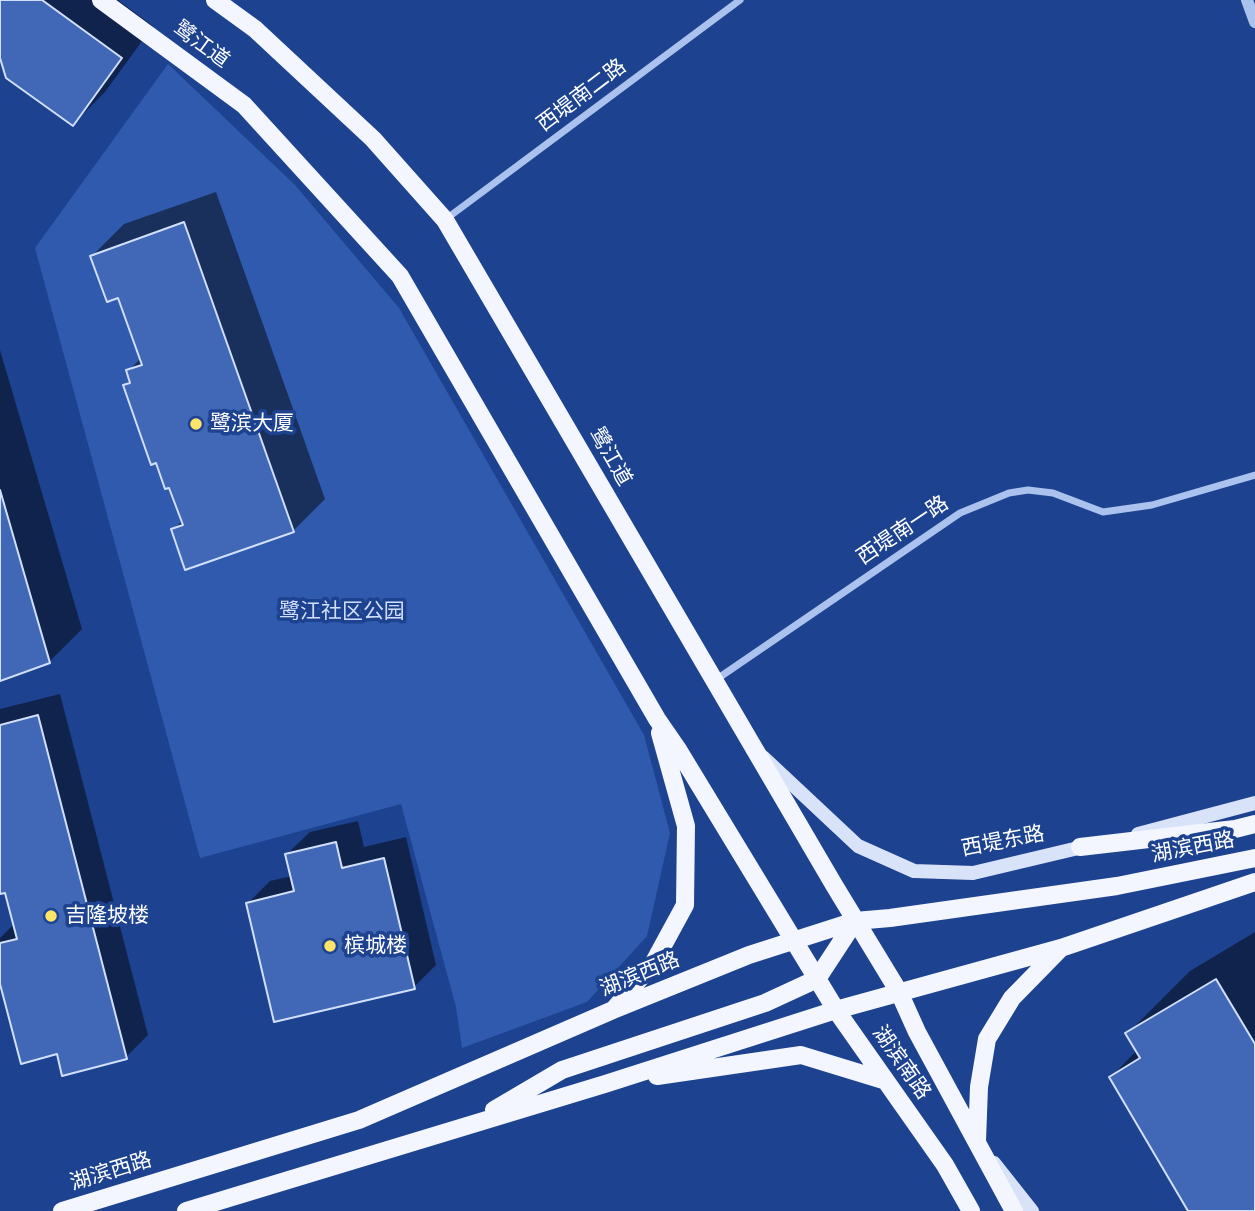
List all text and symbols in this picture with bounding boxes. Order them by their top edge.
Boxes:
street label: 鹭江道 [168,16,234,74]
street label: 西堤南二路 [532,54,632,138]
place label: 鹭滨大厦 [210,411,294,437]
marker: 鹭滨大厦 [188,416,204,432]
street label: 鹭江道 [583,423,637,491]
street label: 西堤南一路 [852,491,954,571]
park label: 鹭江社区公园 [279,599,405,625]
street label: 西堤东路 [959,822,1047,862]
street label: 湖滨西路 [1149,828,1237,868]
place label: 吉隆坡楼 [65,903,149,929]
marker: 吉隆坡楼 [43,908,59,924]
place label: 槟城楼 [344,933,407,959]
marker: 槟城楼 [322,938,338,954]
street label: 湖滨西路 [596,948,684,1002]
street label: 湖滨南路 [867,1021,935,1105]
street label: 湖滨西路 [67,1148,155,1196]

